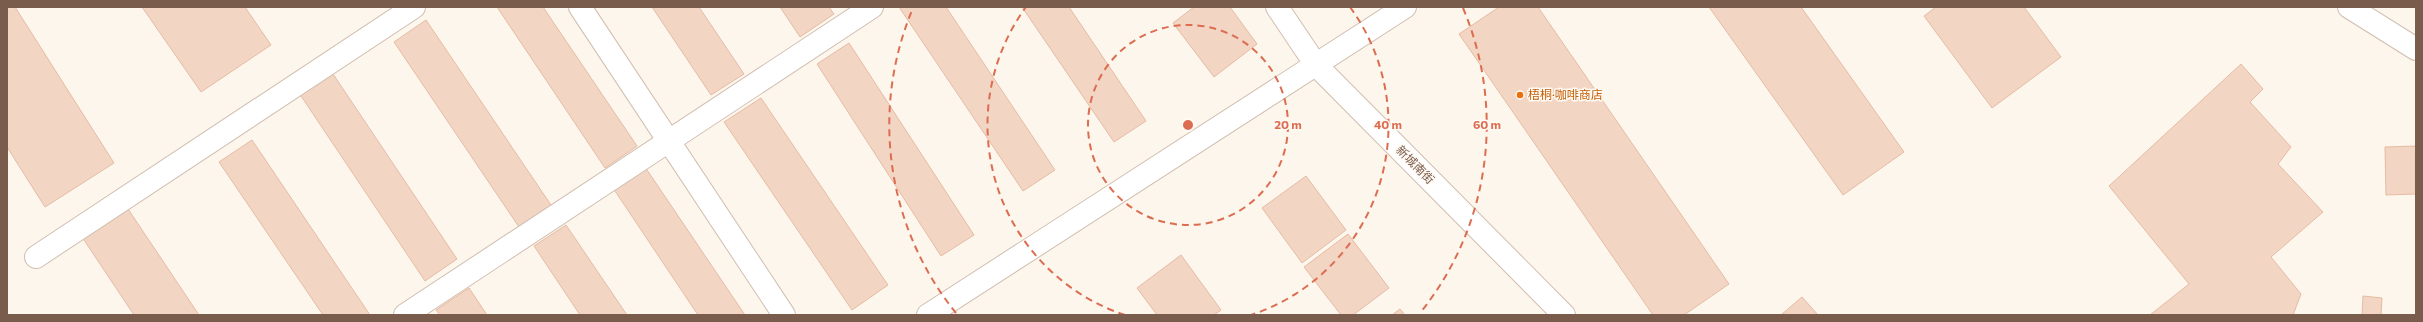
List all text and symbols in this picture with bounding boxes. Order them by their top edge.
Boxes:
place label: 梧桐·咖啡商店 [1528,87,1603,101]
marker: 梧桐·咖啡商店 [1515,90,1525,100]
text: 20 m [1274,117,1302,131]
text: 40 m [1374,117,1402,131]
text: 60 m [1473,117,1501,131]
centre of rings [1181,118,1195,132]
street label: 新城南街 [1394,142,1438,186]

